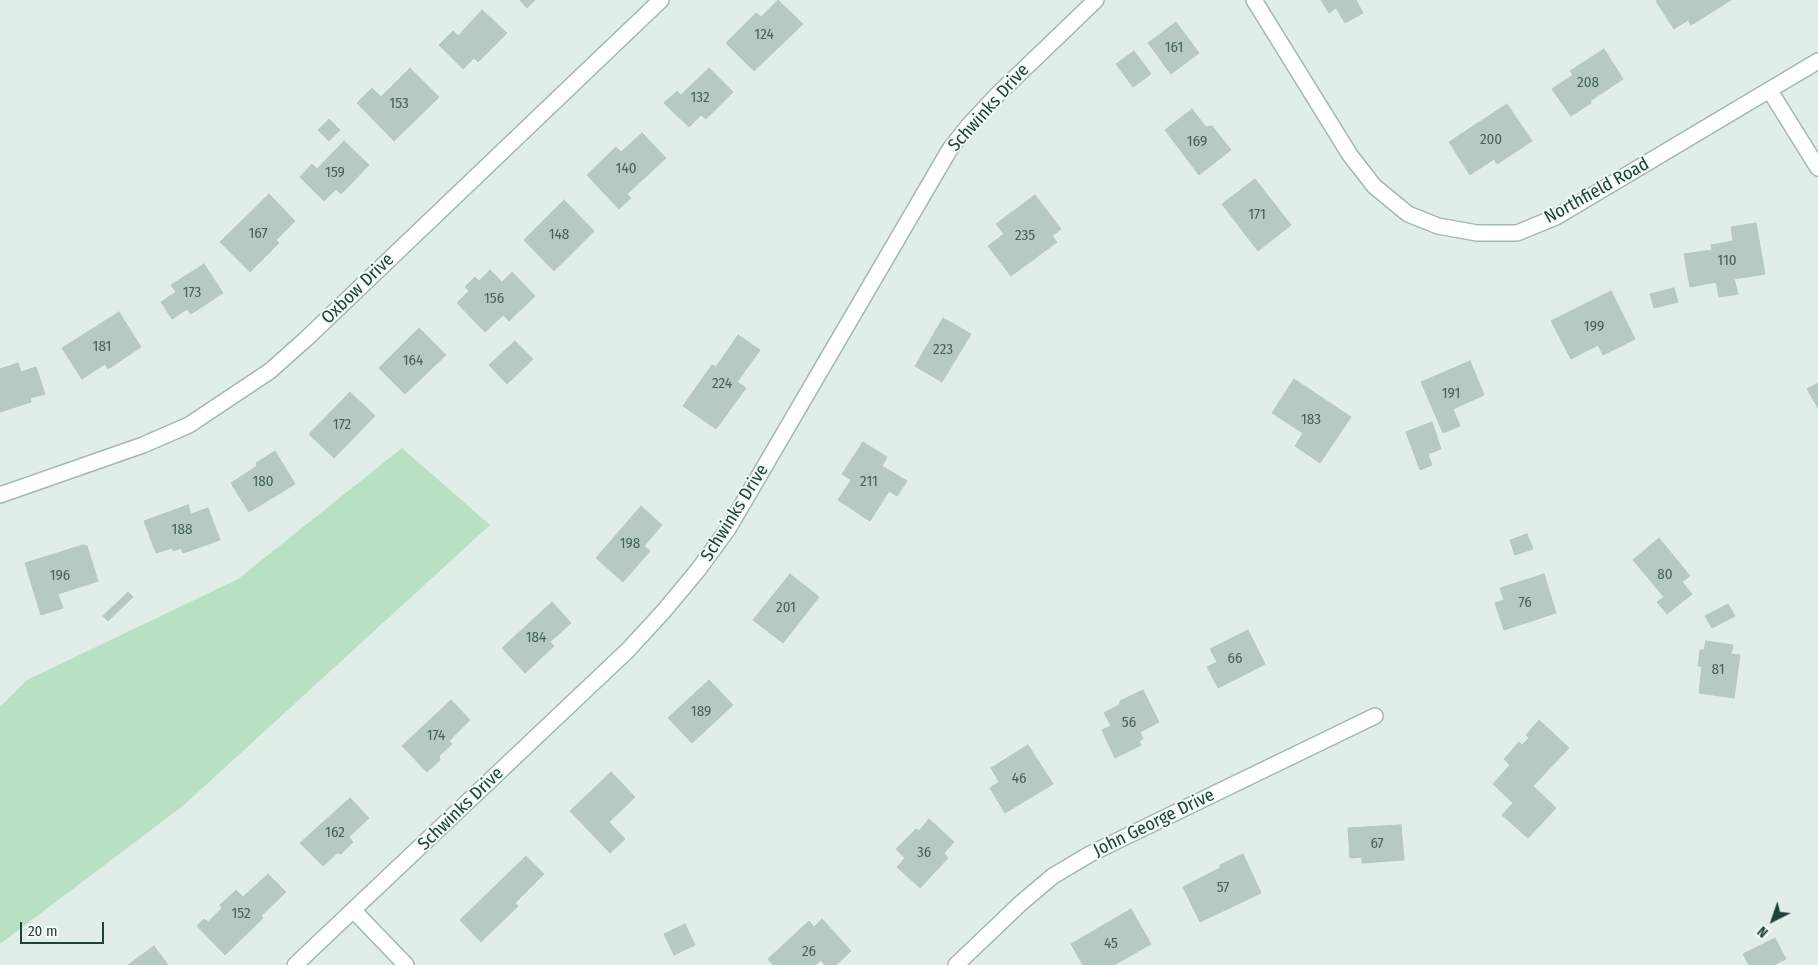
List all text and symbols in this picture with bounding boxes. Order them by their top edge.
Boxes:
house number: 124 [754,26,774,44]
house number: 161 [1165,39,1183,57]
street label: Schwinks Drive [944,60,1034,156]
house number: 208 [1577,74,1599,92]
house number: 132 [690,89,710,107]
house number: 153 [389,95,409,113]
house number: 200 [1480,131,1502,149]
house number: 169 [1187,133,1207,151]
street label: Northfield Road [1541,153,1653,229]
house number: 140 [616,160,636,178]
house number: 159 [325,164,345,182]
house number: 171 [1248,206,1266,224]
house number: 167 [248,225,268,243]
house number: 148 [549,226,569,244]
house number: 235 [1015,227,1035,245]
street label: Oxbow Drive [317,249,399,329]
house number: 110 [1717,252,1737,270]
house number: 173 [183,284,201,302]
house number: 156 [484,290,504,308]
house number: 199 [1584,318,1604,336]
house number: 181 [93,338,111,356]
house number: 223 [933,341,953,359]
house number: 164 [403,352,423,370]
house number: 224 [712,375,732,393]
house number: 191 [1442,385,1460,403]
house number: 183 [1301,411,1321,429]
house number: 172 [333,416,351,434]
street label: Schwinks Drive [697,461,773,565]
house number: 180 [252,473,274,491]
house number: 211 [860,473,878,491]
house number: 188 [172,521,192,539]
house number: 198 [620,535,640,553]
house number: 80 [1657,566,1673,584]
house number: 196 [50,567,70,585]
house number: 76 [1518,594,1532,612]
house number: 201 [776,599,796,617]
house number: 184 [526,629,546,647]
house number: 66 [1228,650,1242,668]
house number: 81 [1712,661,1724,679]
house number: 189 [691,703,711,721]
house number: 56 [1122,714,1136,732]
house number: 174 [427,727,445,745]
street label: Schwinks Drive [414,763,508,855]
house number: 46 [1012,770,1026,788]
street label: John George Drive [1090,784,1218,862]
house number: 162 [325,824,345,842]
house number: 67 [1370,835,1384,853]
house number: 36 [917,844,931,862]
house number: 57 [1217,879,1229,897]
north arrow [1748,895,1798,945]
house number: 152 [231,905,251,923]
scale bar [22,912,106,944]
text: 20 m [28,922,58,940]
text: N [1754,923,1772,941]
house number: 45 [1104,935,1118,953]
house number: 26 [802,943,816,961]

